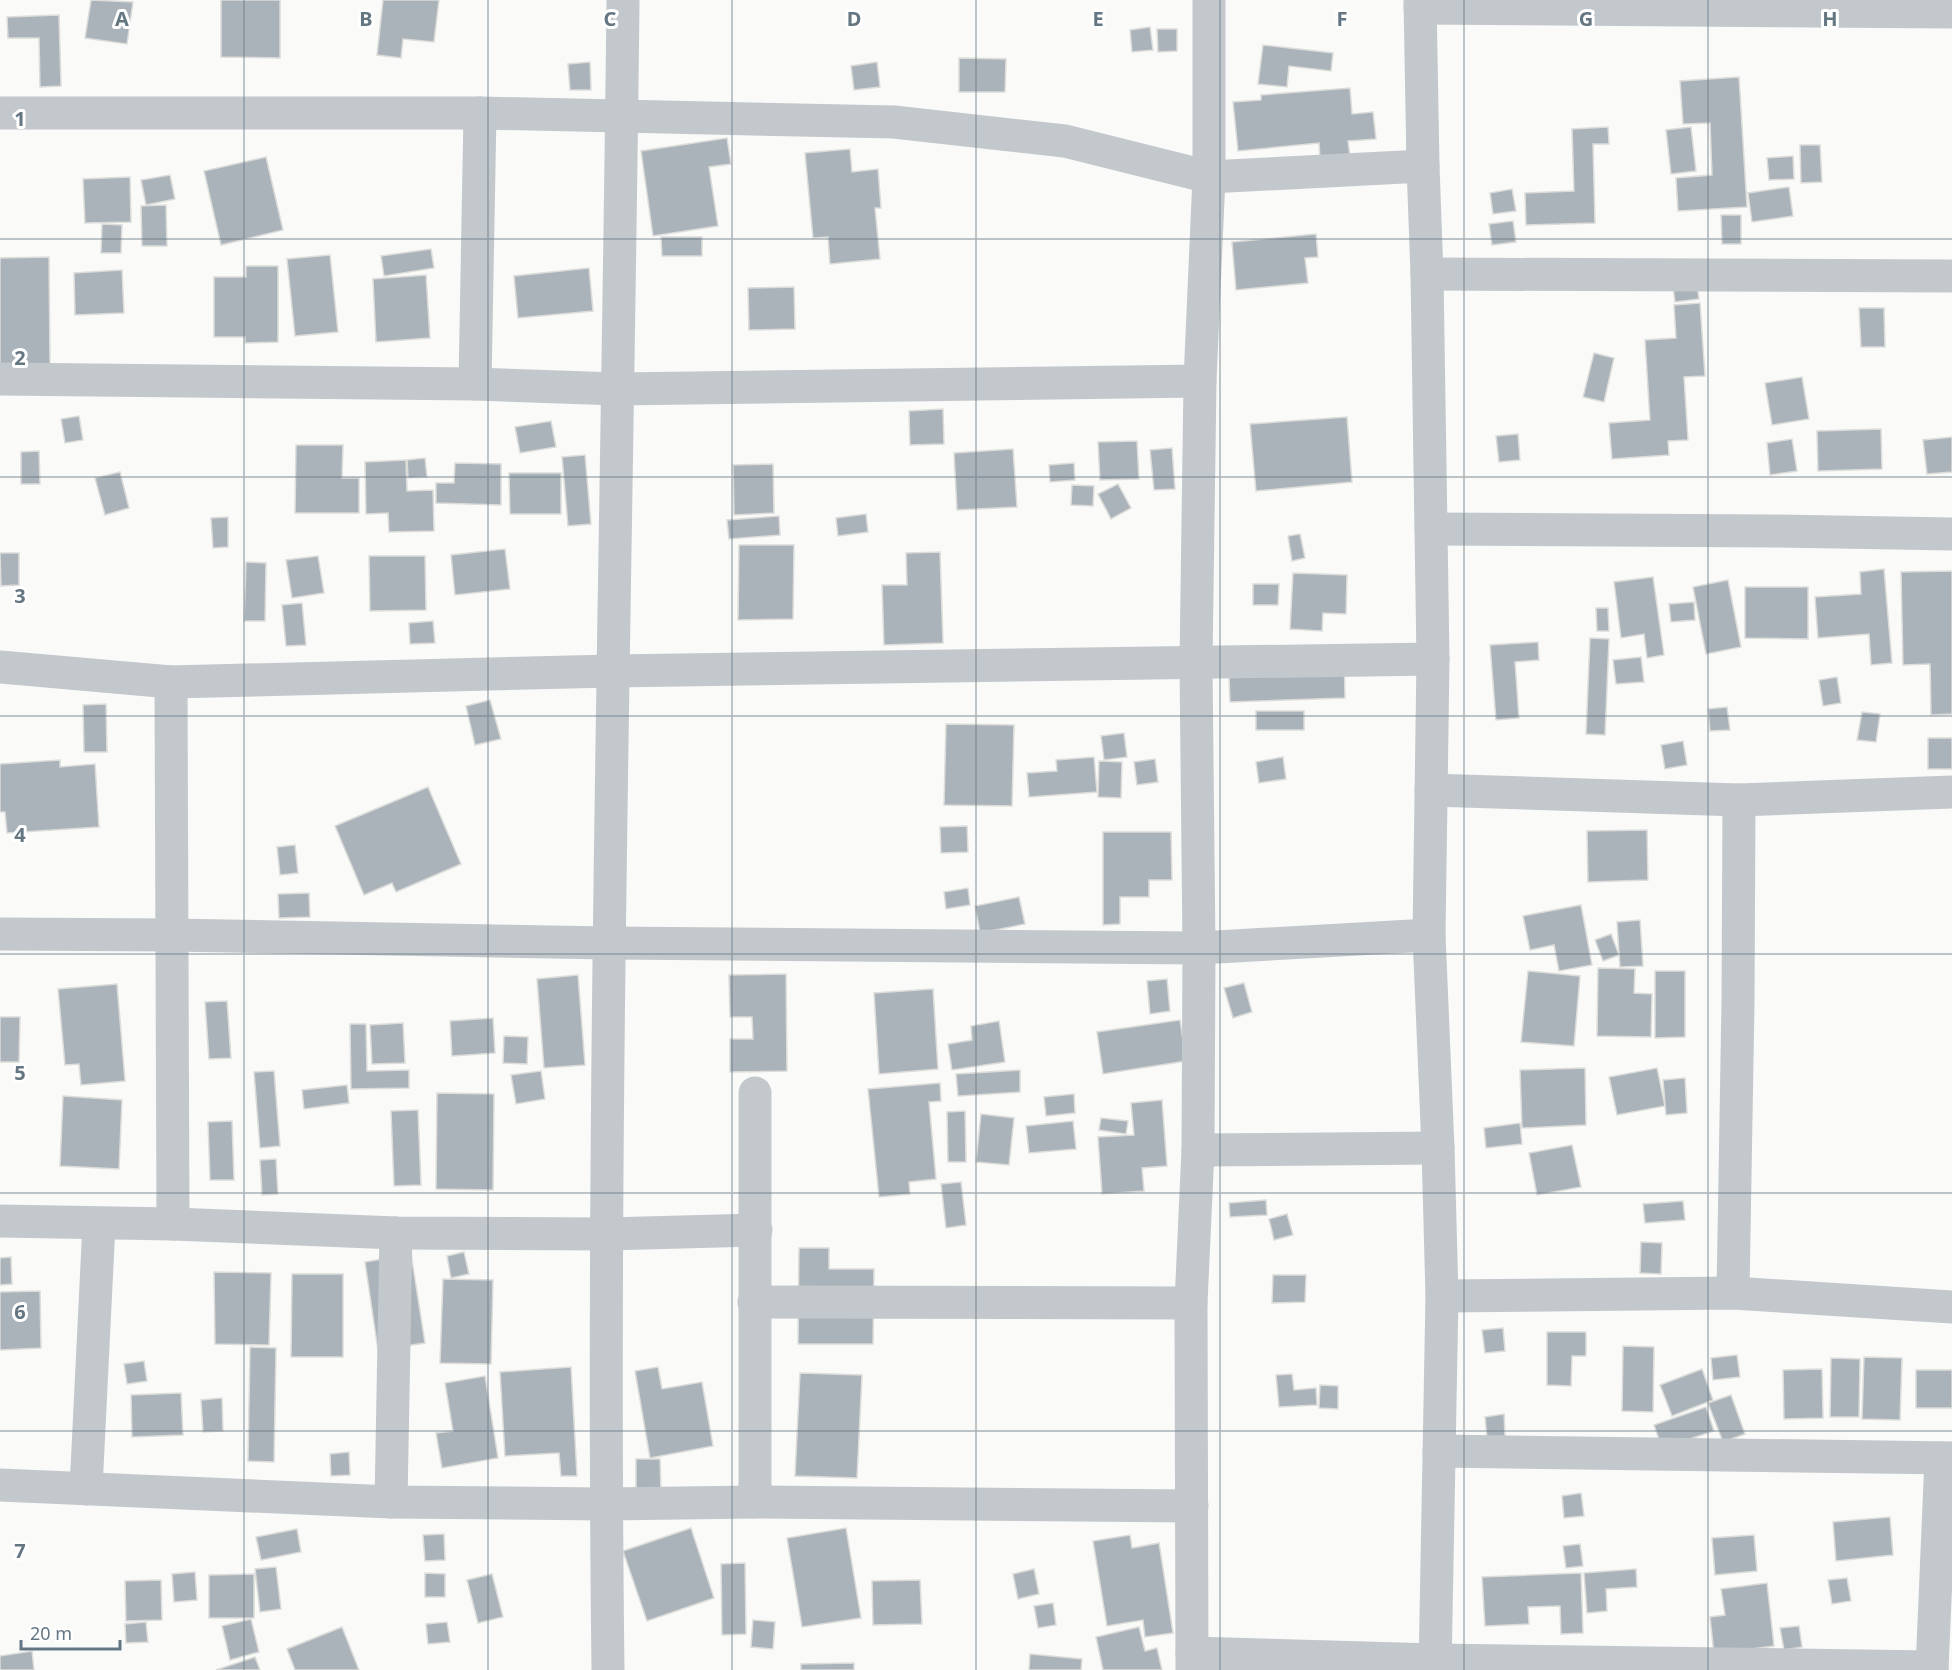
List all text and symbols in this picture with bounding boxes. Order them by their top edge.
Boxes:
text: A [115,5,129,32]
text: B [359,5,373,32]
text: C [604,5,617,32]
text: D [847,5,861,32]
text: E [1092,5,1104,32]
text: F [1337,5,1347,32]
text: G [1579,5,1593,32]
text: H [1822,5,1838,32]
text: 1 [14,105,26,132]
text: 2 [14,344,26,371]
text: 3 [14,582,26,609]
text: 4 [14,821,26,848]
text: 5 [14,1059,26,1086]
text: 6 [14,1298,26,1325]
text: 7 [14,1537,26,1564]
scale bar [21,1613,120,1651]
text: 20 m [30,1621,72,1645]

